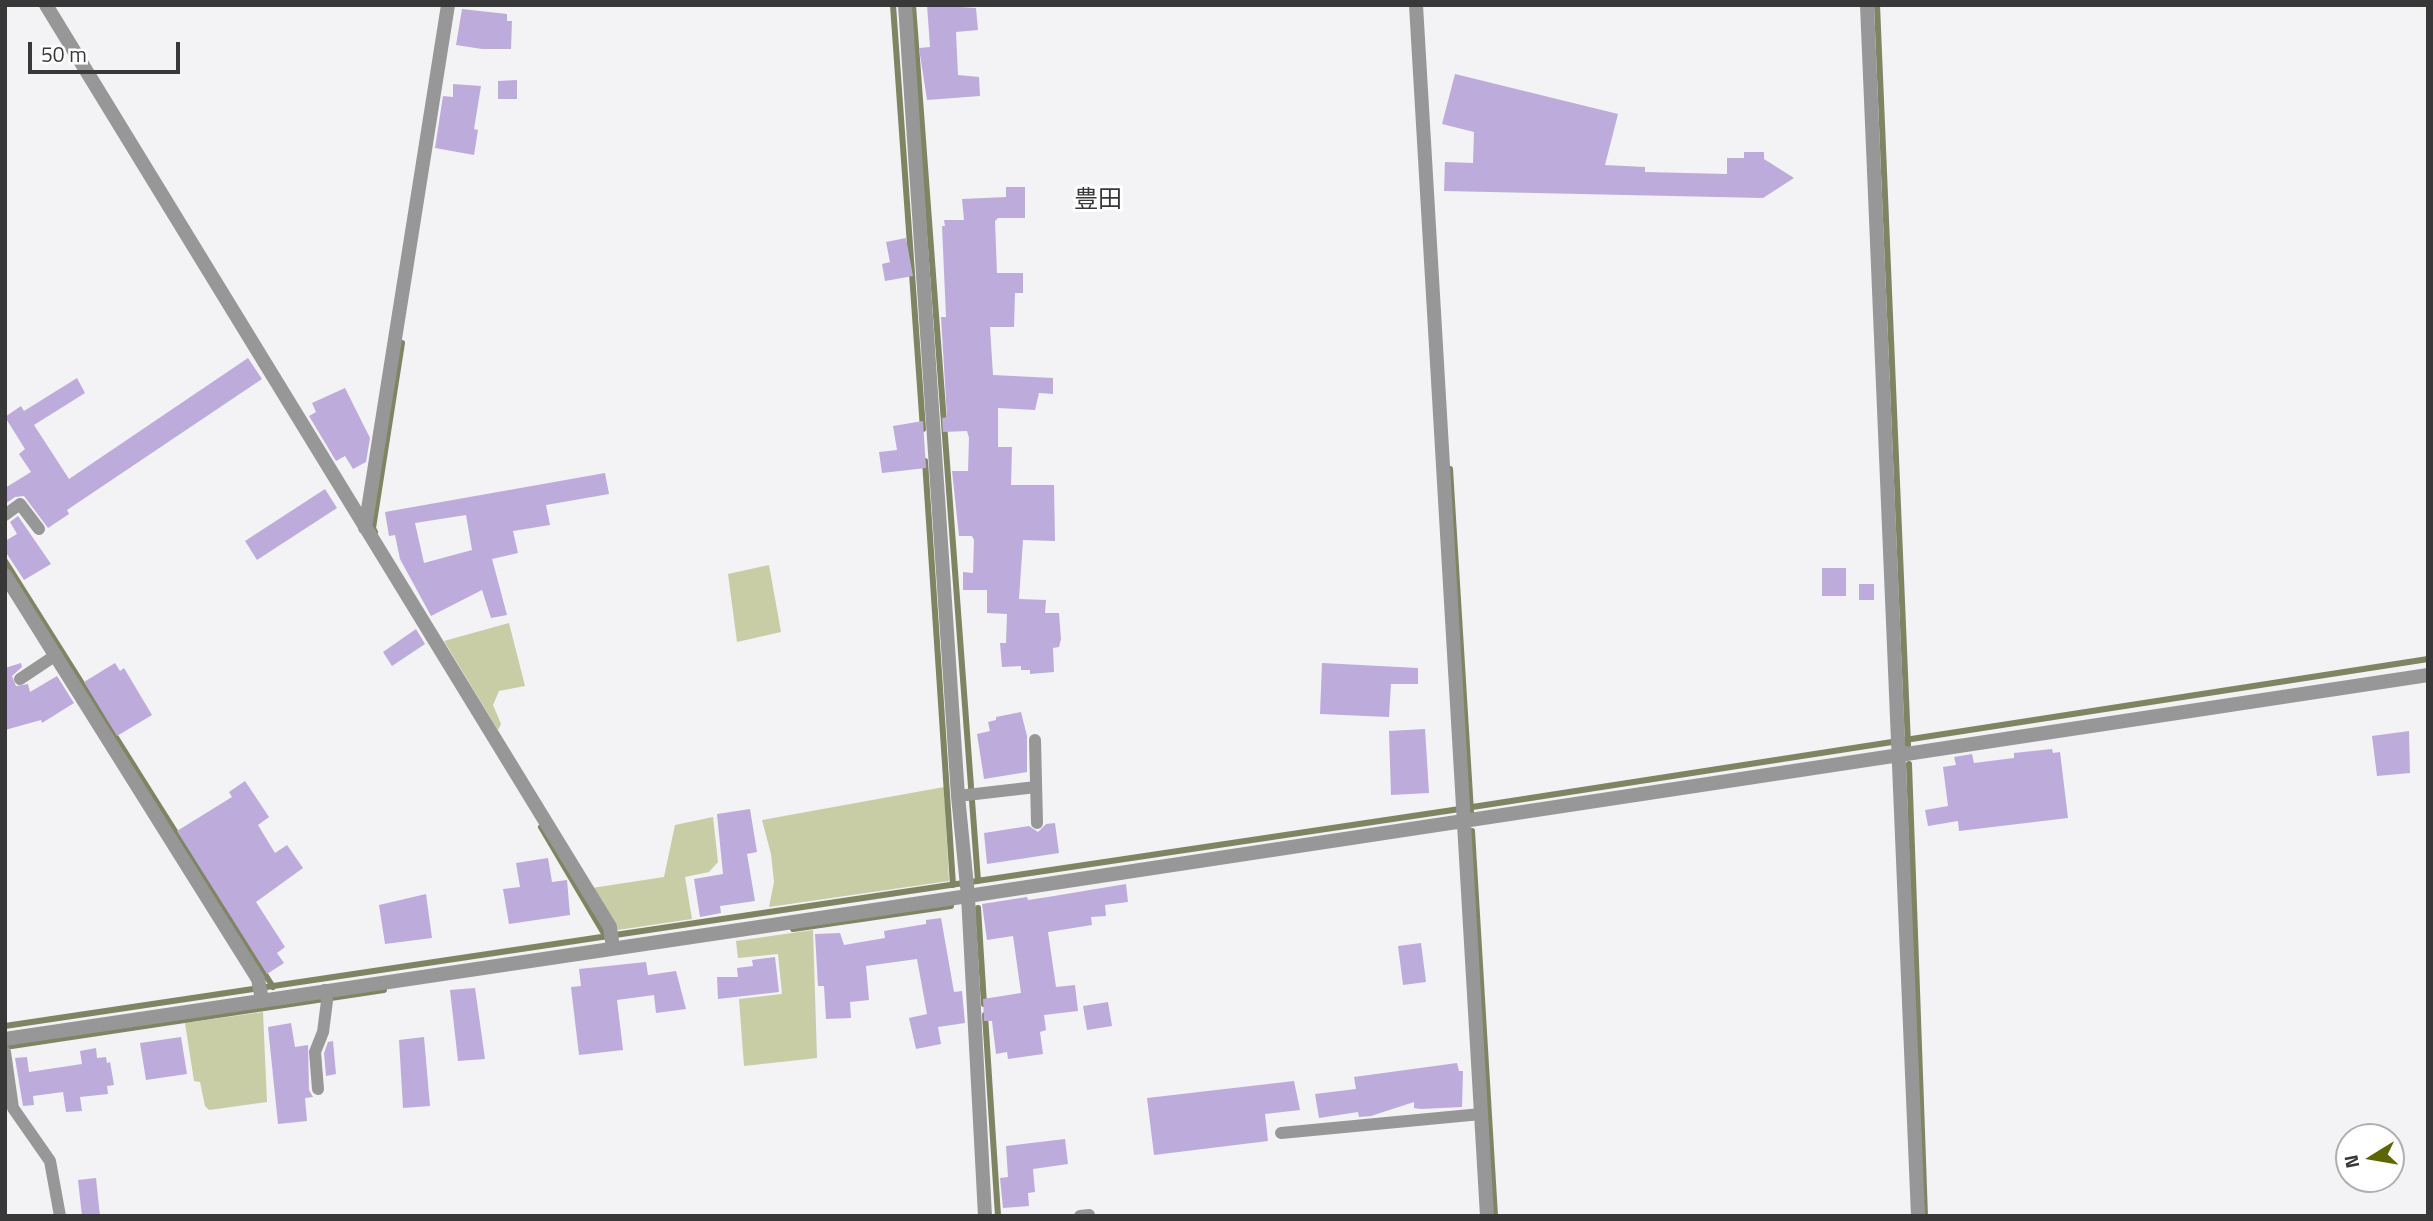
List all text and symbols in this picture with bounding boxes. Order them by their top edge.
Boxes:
scale bar [32,28,184,72]
text: 50 m [41,38,87,70]
district label: 豊田 [1074,187,1122,215]
north arrow [2335,1123,2405,1193]
text: N [2335,1152,2366,1171]

